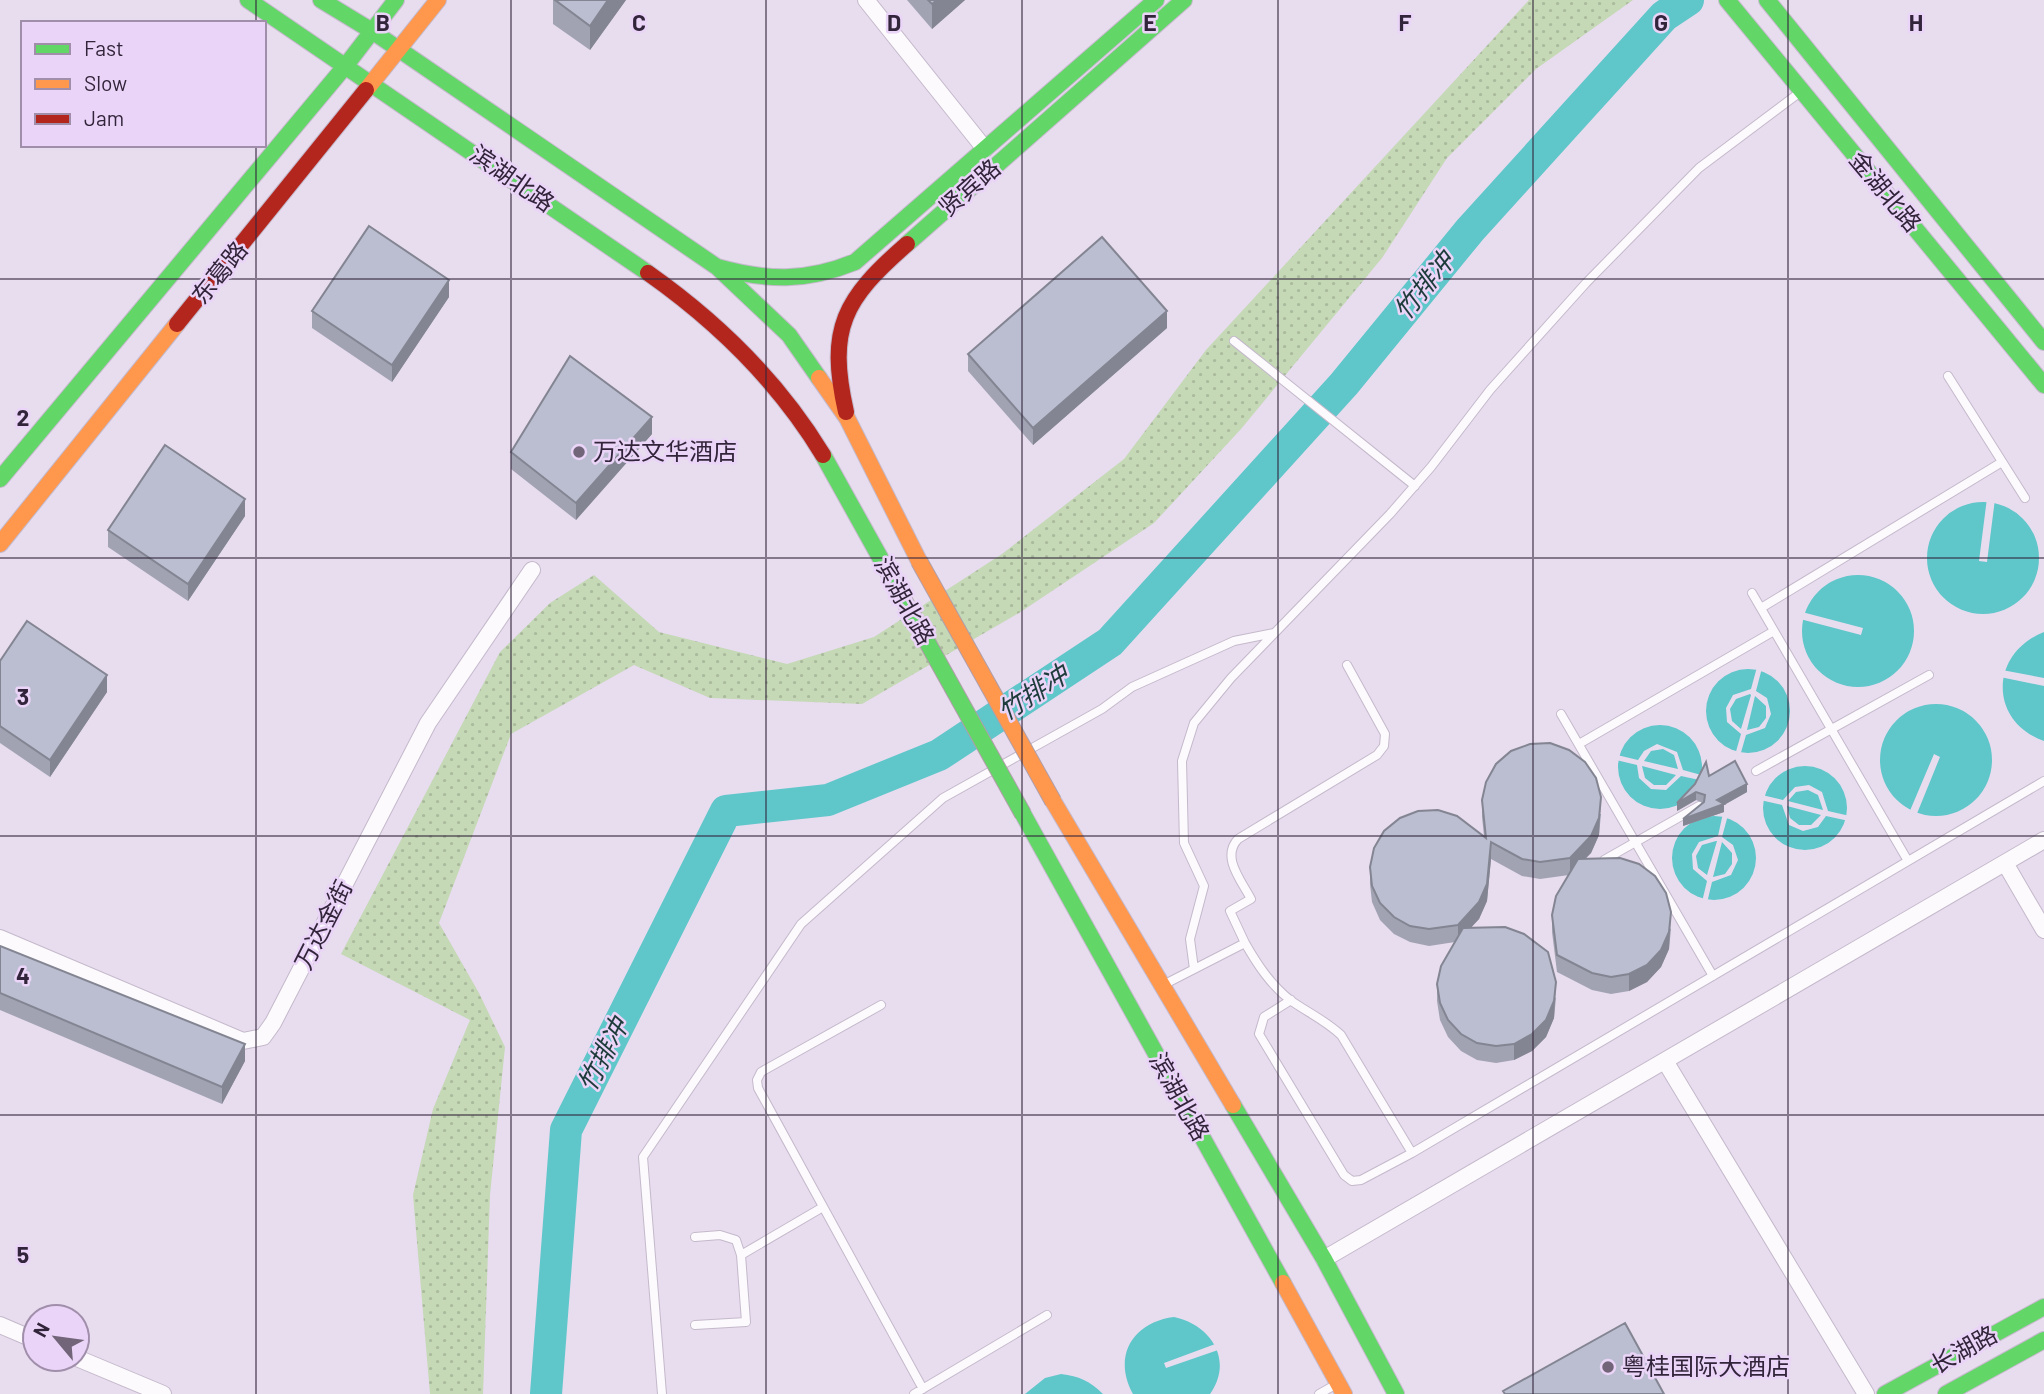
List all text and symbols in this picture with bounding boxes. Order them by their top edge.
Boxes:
text: B [376,8,390,36]
text: C [632,8,646,36]
text: D [887,8,901,36]
text: E [1143,8,1157,36]
text: F [1399,8,1412,36]
text: G [1654,8,1668,36]
text: H [1909,8,1923,36]
legend [21,21,266,147]
text: Fast [84,35,124,60]
text: Slow [84,70,127,95]
text: Jam [84,105,124,130]
street label: 滨湖北路 [465,138,560,217]
street label: 金湖北路 [1844,145,1928,237]
street label: 贤宾路 [932,152,1006,221]
street label: 东葛路 [185,235,253,309]
water label: 竹排冲 [1386,243,1461,325]
text: 2 [17,403,29,431]
place label: 万达文华酒店 [593,436,737,465]
marker: 万达文华酒店 [571,444,587,460]
street label: 滨湖北路 [869,551,941,649]
water label: 竹排冲 [991,656,1076,726]
text: 3 [17,682,29,710]
street label: 万达金街 [288,875,357,974]
text: 4 [16,961,30,989]
water label: 竹排冲 [570,1010,635,1096]
street label: 滨湖北路 [1144,1047,1216,1145]
text: 5 [17,1240,29,1268]
north arrow [21,1303,91,1373]
text: N [28,1318,54,1341]
street label: 长湖路 [1925,1319,2002,1379]
place label: 粤桂国际大酒店 [1622,1351,1790,1380]
marker: 粤桂国际大酒店 [1600,1359,1616,1375]

